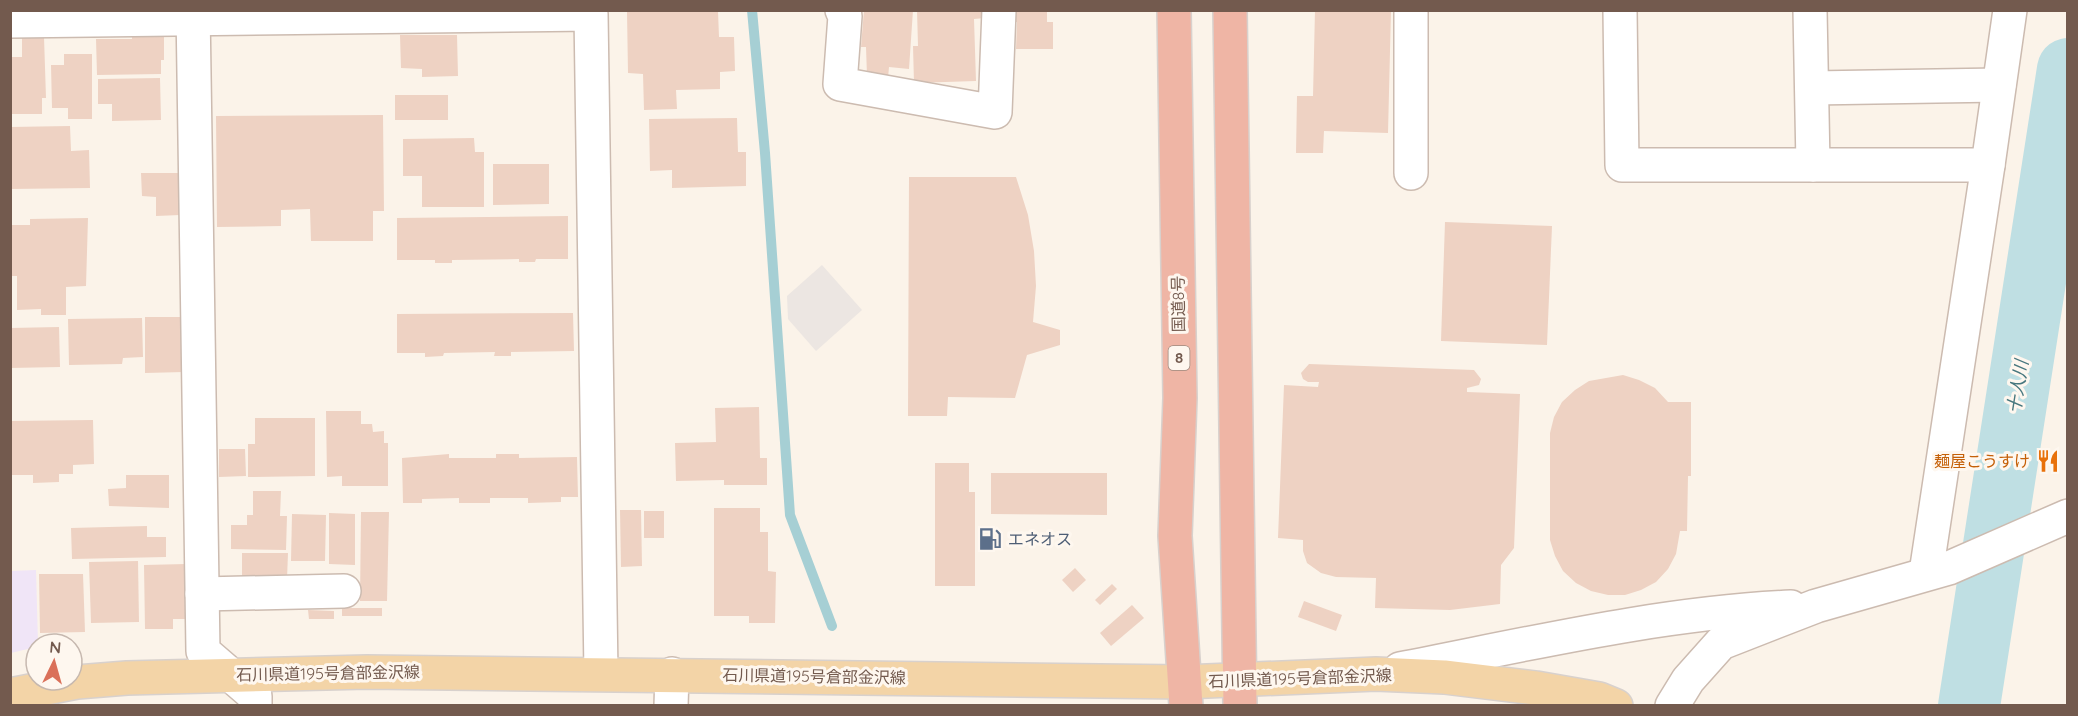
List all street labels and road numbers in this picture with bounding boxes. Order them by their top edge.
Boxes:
street label: 国道8号 [1168,276,1188,332]
road number: 8 [1168,346,1190,370]
street label: 石川県道195号倉部金沢線 [236,661,420,685]
street label: 石川県道195号倉部金沢線 [722,664,906,688]
street label: 石川県道195号倉部金沢線 [1208,665,1392,691]

